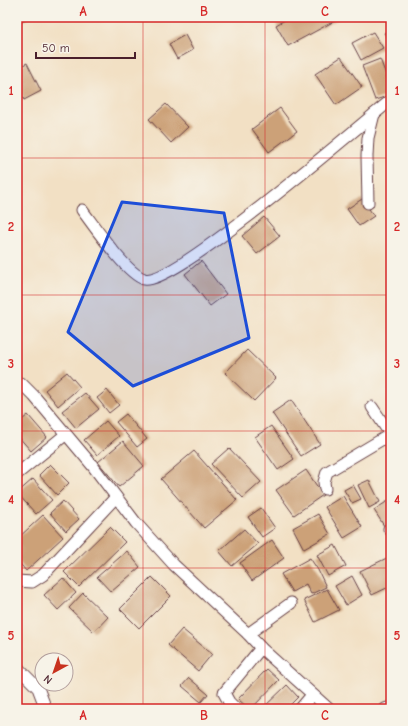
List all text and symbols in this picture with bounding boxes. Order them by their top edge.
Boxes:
text: A [79,4,87,19]
text: B [200,4,208,19]
text: C [321,4,329,19]
scale bar [36,34,135,60]
text: 50 m [42,41,70,55]
text: 1 [8,83,14,98]
text: 1 [394,83,400,98]
text: 2 [8,219,14,234]
text: 2 [394,219,400,234]
text: 3 [8,356,14,371]
text: 3 [394,356,400,371]
text: 4 [8,492,14,507]
text: 4 [394,492,400,507]
text: 5 [8,628,15,643]
text: 5 [394,628,401,643]
north arrow [34,652,74,692]
text: N [41,672,55,687]
text: A [79,708,87,723]
text: B [200,708,208,723]
text: C [321,708,329,723]

